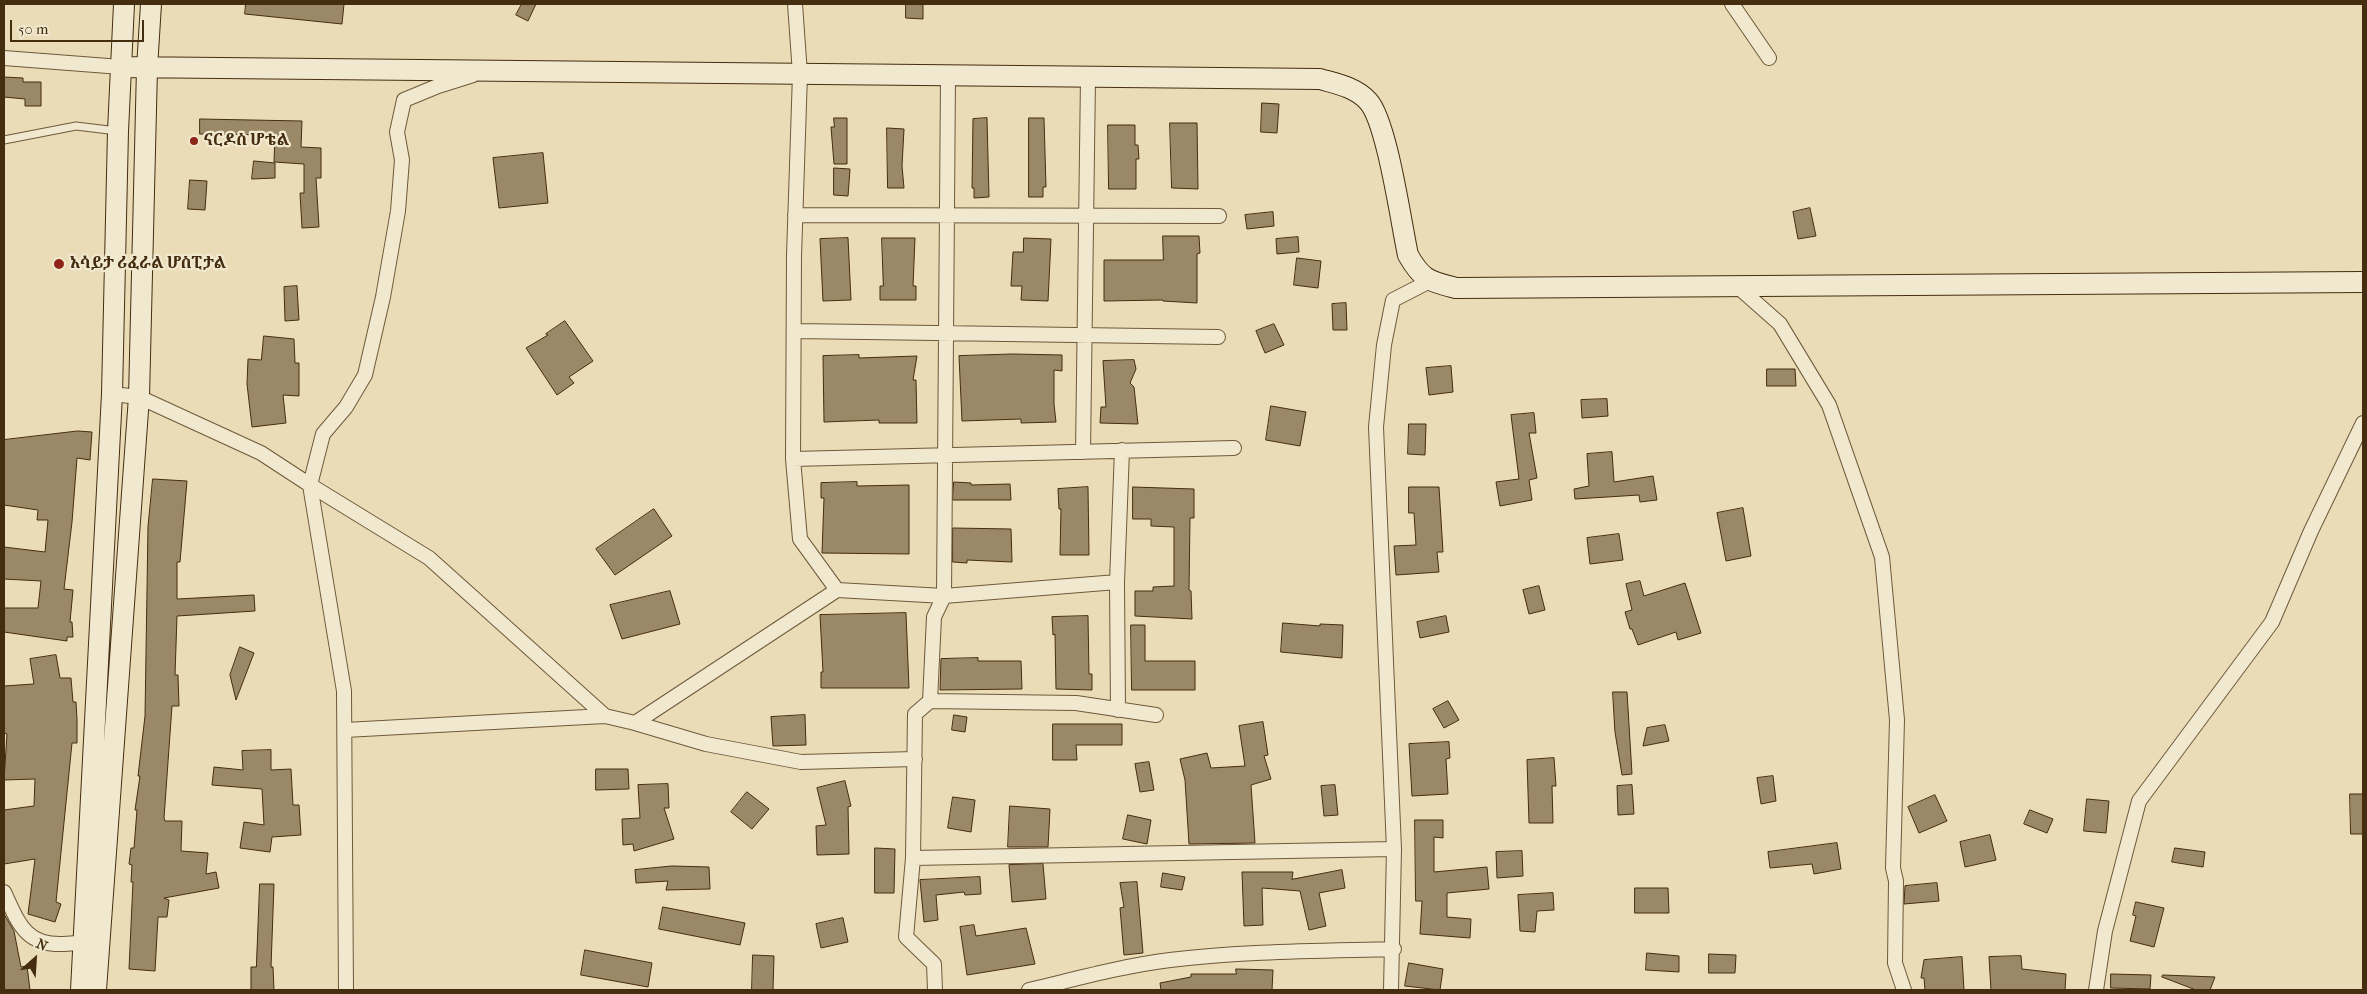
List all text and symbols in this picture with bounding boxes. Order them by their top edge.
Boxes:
scale bar [12,10,146,42]
text: 50 m [18,20,48,38]
place label: ናርዶስ ሆቴል [204,131,289,151]
marker: ናርዶስ ሆቴል [188,135,200,147]
place label: አሳይታ ሪፈራል ሆስፒታል [70,254,226,274]
marker: አሳይታ ሪፈራል ሆስፒታል [52,257,66,271]
north arrow [10,934,60,984]
text: N [33,935,50,955]

